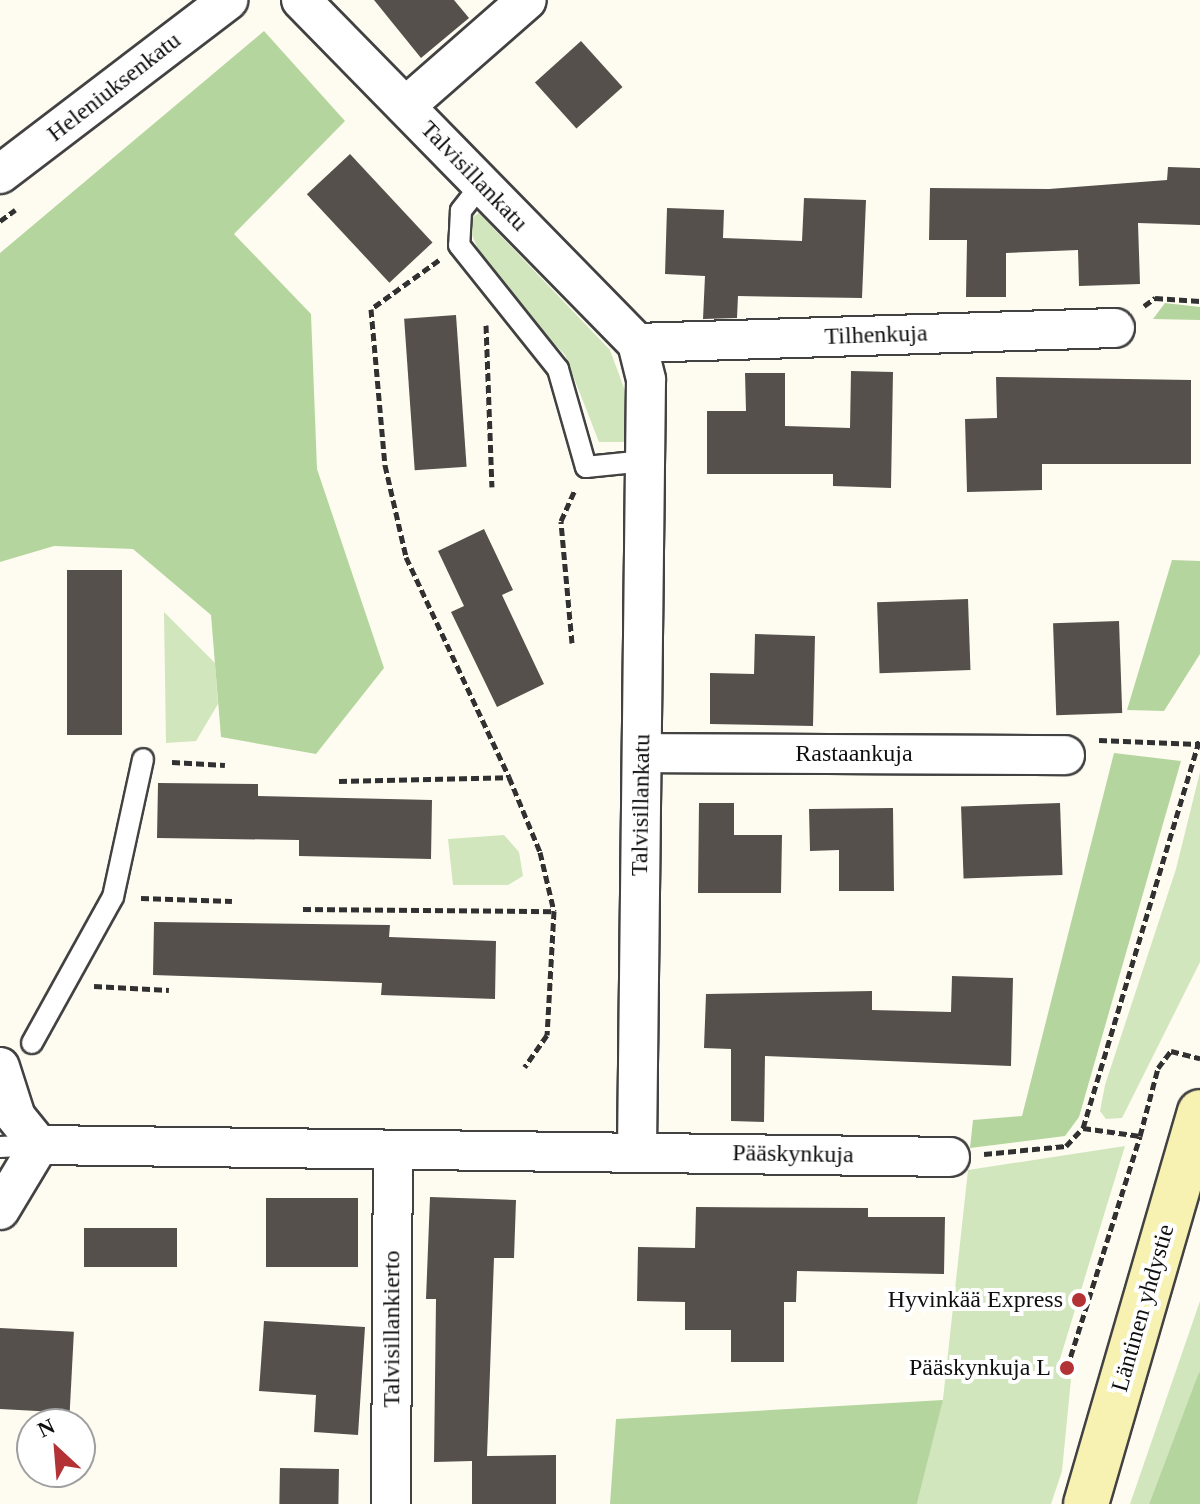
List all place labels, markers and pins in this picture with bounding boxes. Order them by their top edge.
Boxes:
place label: Hyvinkää Express [888,1286,1063,1314]
marker: Hyvinkää Express [1070,1291,1088,1309]
place label: Pääskynkuja L [909,1354,1051,1382]
marker: Pääskynkuja L [1058,1359,1076,1377]

